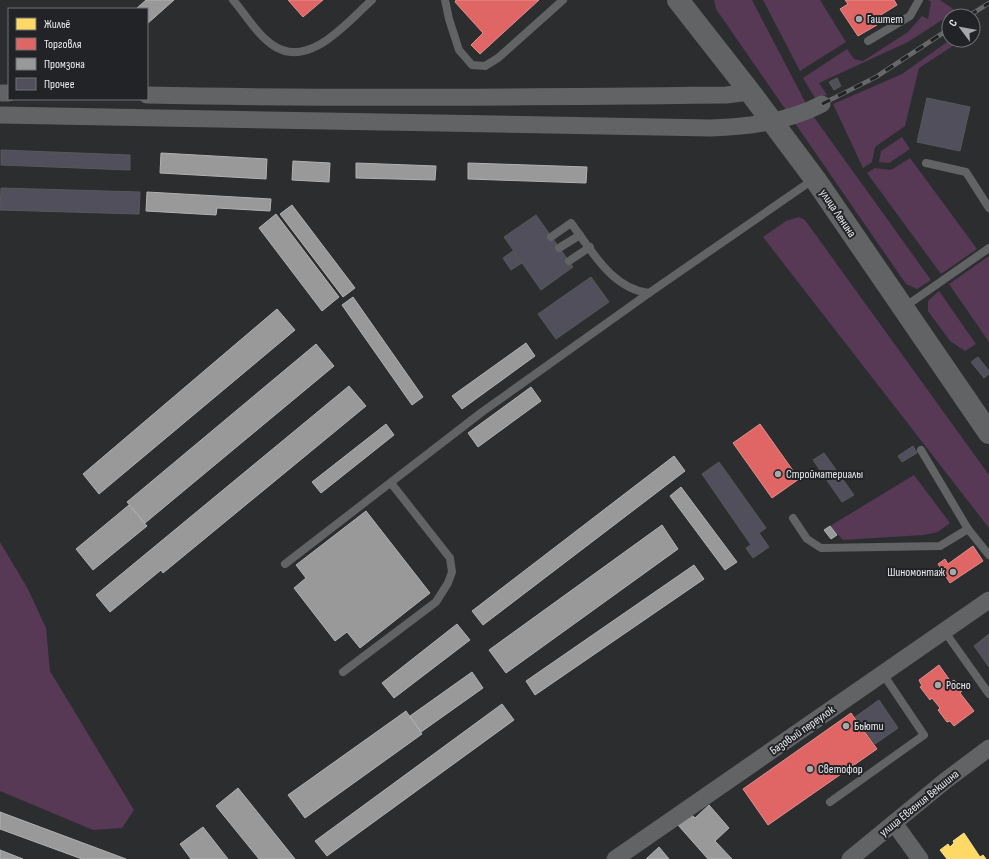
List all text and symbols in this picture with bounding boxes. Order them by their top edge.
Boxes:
legend [8,8,148,100]
north arrow [941,8,981,48]
place label: Гаштет [867,12,903,27]
marker: Гаштет [854,14,864,24]
text: Жильё [44,17,71,32]
text: С [946,17,960,29]
text: Торговля [44,37,82,52]
text: Промзона [44,57,85,72]
text: Прочее [44,77,75,92]
street label: улица Ленина [816,186,859,241]
place label: Стройматериалы [786,467,863,482]
marker: Стройматериалы [773,469,783,479]
place label: Шиномонтаж [887,565,946,580]
marker: Шиномонтаж [948,567,958,577]
place label: Росно [946,678,971,693]
marker: Росно [933,680,943,690]
street label: Базовый переулок [767,702,838,758]
place label: Бьюти [854,719,884,734]
marker: Бьюти [841,721,851,731]
place label: Светофор [818,762,863,777]
marker: Светофор [805,764,815,774]
street label: улица Евгения Векшина [876,766,962,840]

